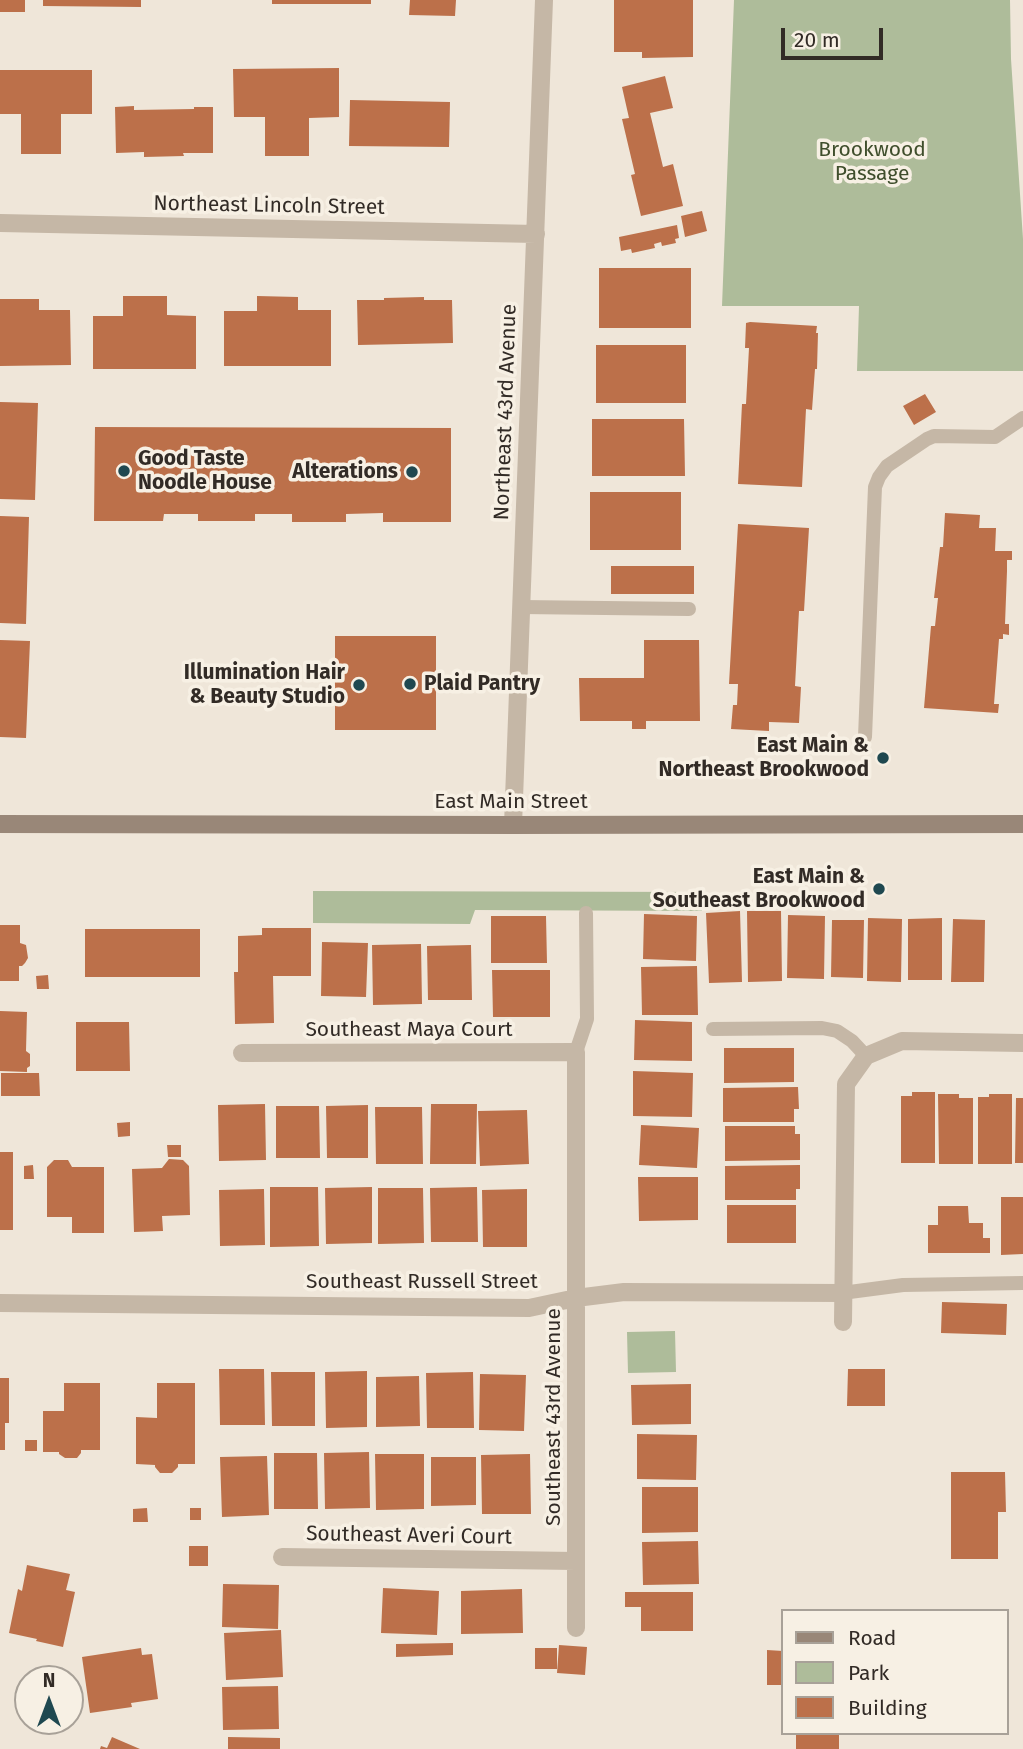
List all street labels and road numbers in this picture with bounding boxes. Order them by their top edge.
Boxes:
street label: Northeast Lincoln Street [153,191,385,221]
street label: Northeast 43rd Avenue [490,303,522,521]
street label: East Main Street [434,789,588,815]
street label: Southeast Maya Court [305,1017,513,1043]
street label: Southeast Russell Street [306,1269,538,1295]
street label: Southeast 43rd Avenue [541,1308,567,1526]
street label: Southeast Averi Court [306,1522,512,1550]

